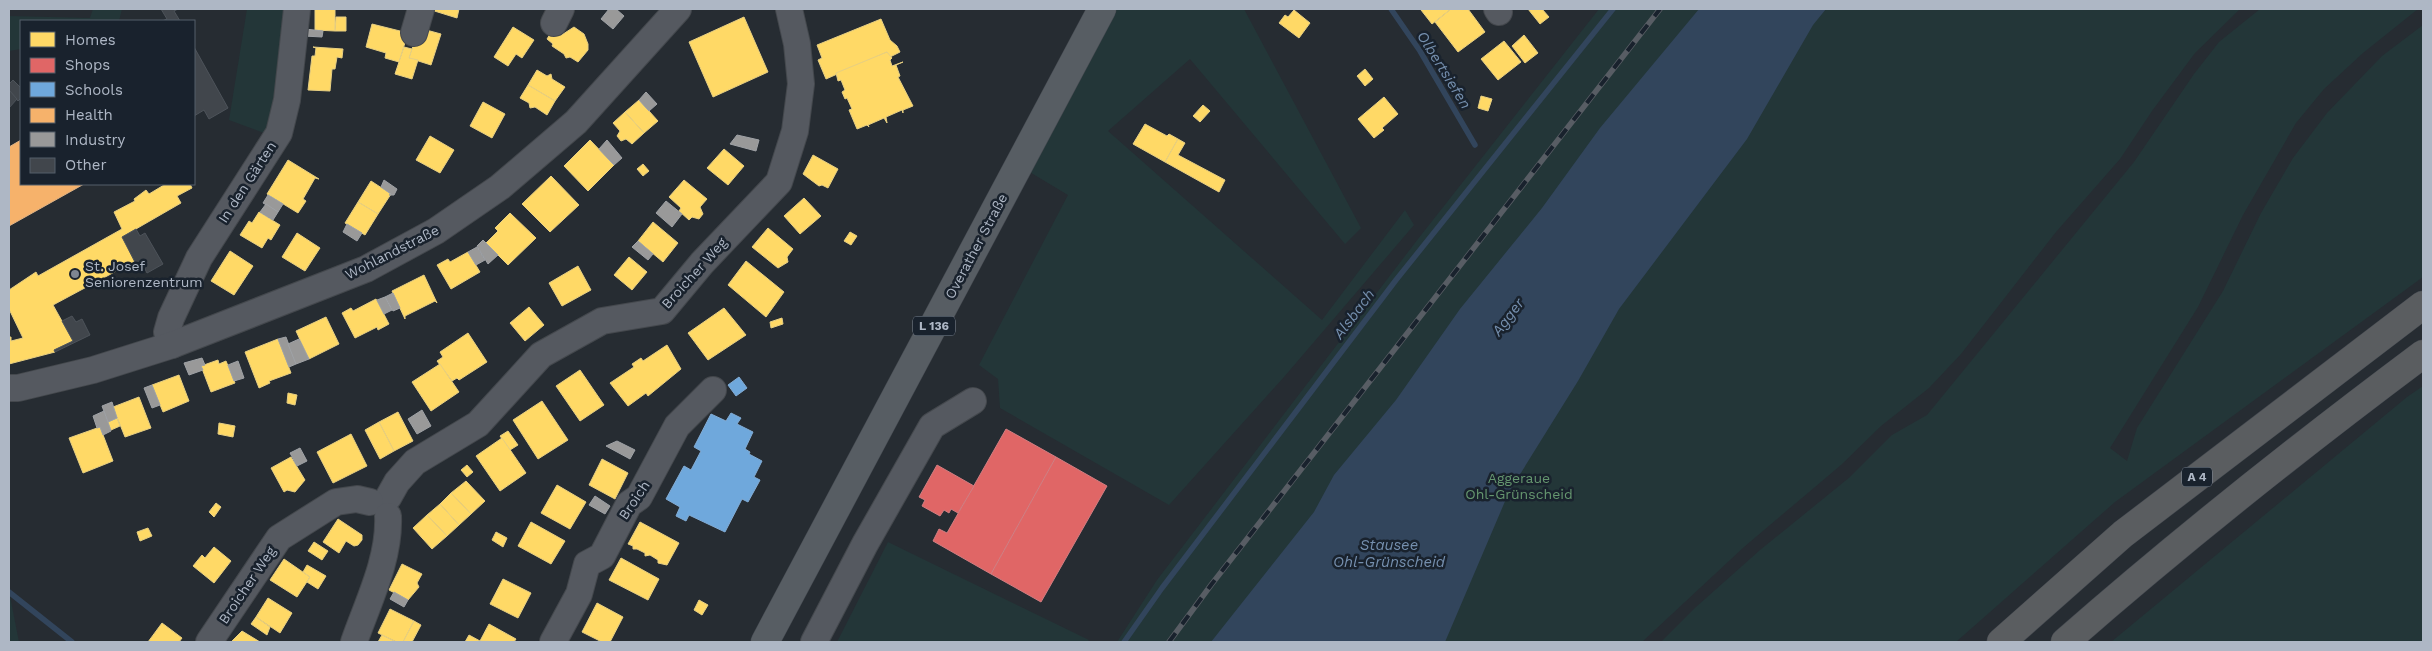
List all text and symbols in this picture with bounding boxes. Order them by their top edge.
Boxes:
legend [20,20,195,185]
water label: Olbertsiefen [1413,28,1475,112]
text: Homes [65,31,116,49]
text: Shops [65,56,110,74]
text: Schools [65,81,123,99]
text: Health [65,106,113,124]
text: Industry [65,131,126,149]
street label: In den Gärten [215,138,279,226]
text: Other [65,156,107,174]
street label: Overather Straße [942,191,1010,301]
street label: Wohlandstraße [342,221,442,283]
street label: Broicher Weg [658,234,730,312]
place label: St. Josef Seniorenzentrum [85,258,203,290]
marker: St. Josef Seniorenzentrum [69,268,81,280]
water label: Alsbach [1329,286,1378,343]
water label: Agger [1487,294,1529,340]
road number: L 136 [913,316,955,336]
road number: A 4 [2182,468,2212,487]
park label: Aggeraue Ohl-Grünscheid [1465,470,1573,502]
street label: Broich [615,478,653,522]
water label: Stausee Ohl-Grünscheid [1333,536,1446,571]
street label: Broicher Weg [215,543,279,627]

